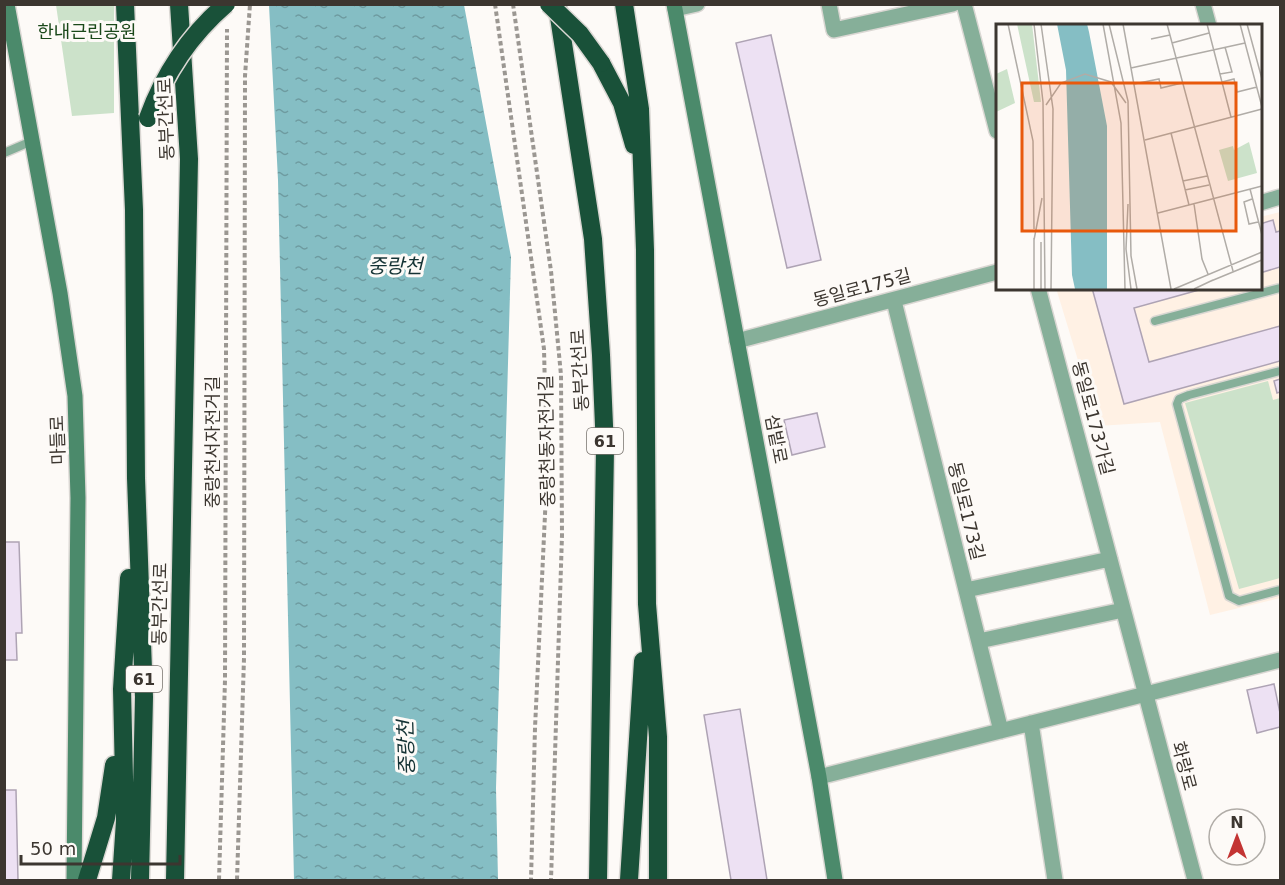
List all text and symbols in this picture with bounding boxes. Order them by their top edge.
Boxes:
park label: 한내근린공원 [37,21,137,42]
inset map [996,24,1261,290]
street label: 동부간선로 [154,77,177,161]
water label: 중랑천 [367,254,425,278]
street label: 동일로175길 [811,264,913,311]
street label: 동부간선로 [567,328,592,412]
street label: 동일로173가길 [1068,359,1119,477]
street label: 중랑천동자전거길 [535,375,558,507]
street label: 중랑천서자전거길 [202,376,223,508]
street label: 섬밭로 [761,413,792,465]
street label: 마들로 [46,415,69,465]
road number: 61 [587,428,623,454]
street label: 동일로173길 [944,460,989,562]
street label: 동부간선로 [148,562,171,646]
road number: 61 [126,666,162,692]
water label: 중랑천 [393,717,419,776]
street label: 화랑로 [1168,739,1201,793]
north arrow [1207,807,1267,867]
text: N [1230,813,1244,832]
scale bar [21,828,180,866]
text: 50 m [30,838,76,859]

